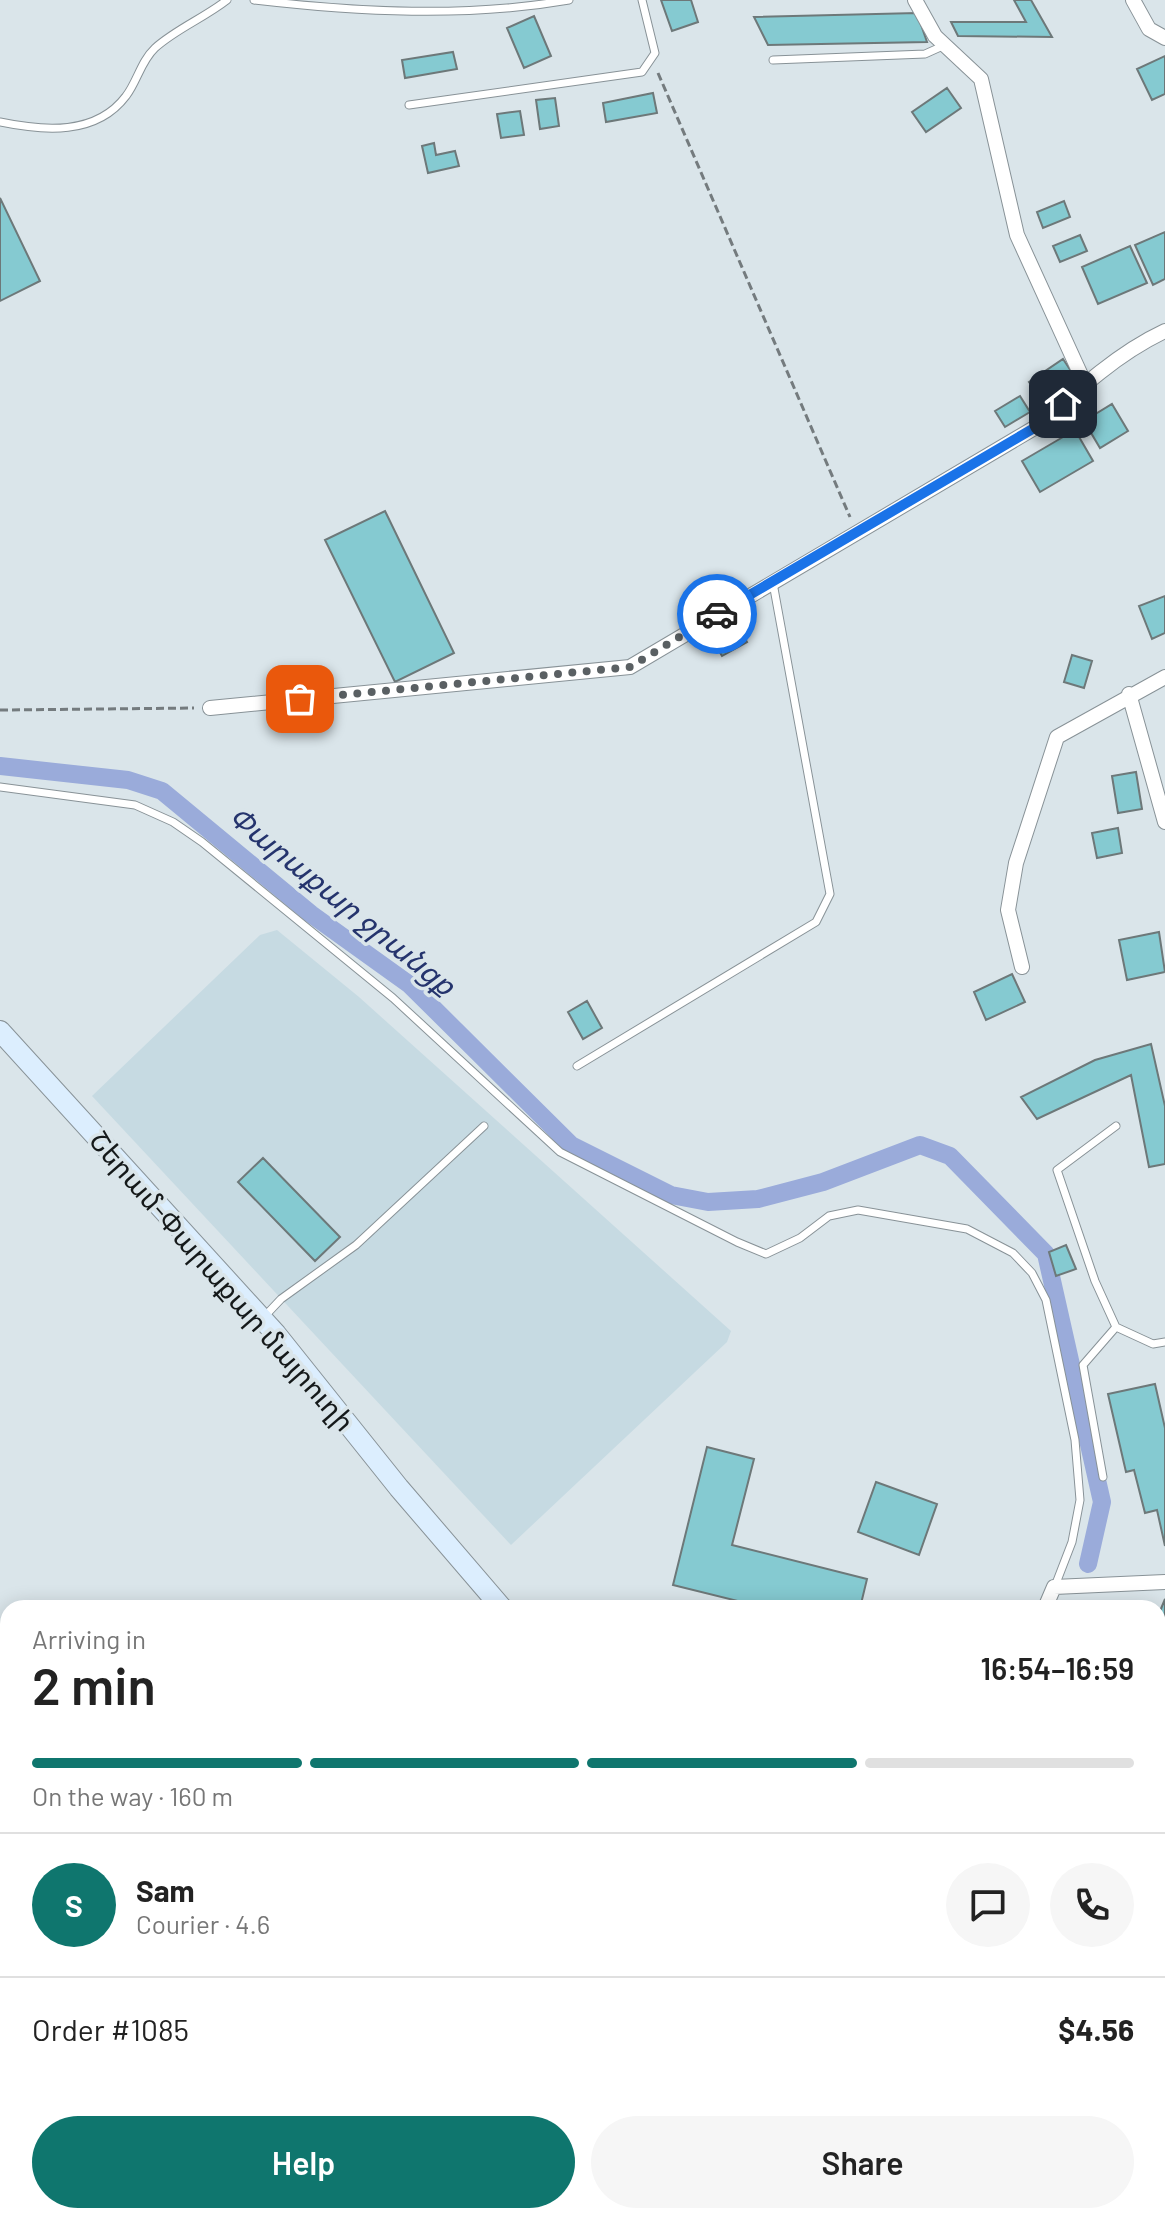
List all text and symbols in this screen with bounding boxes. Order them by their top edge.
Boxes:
pin [1029,370,1097,438]
icon: home [1041,382,1085,426]
courier [677,574,757,654]
icon: car [695,592,739,636]
pin [266,665,334,733]
icon: bag [278,677,322,721]
water label: Փարաքար ջրանցք [221,797,465,1004]
street label: Շերամ-Փարաքար մայրուղի [82,1123,363,1438]
text: Arriving in [32,1623,146,1654]
text: 16:54–16:59 [981,1650,1134,1686]
text: 2 min [32,1653,156,1715]
text: On the way · 160 m [32,1780,233,1811]
button: chat [946,1863,1030,1947]
button: phone [1050,1863,1134,1947]
text: Sam [136,1872,195,1908]
text: S [65,1887,83,1923]
text: Courier · 4.6 [136,1908,270,1939]
text: Order #1085 [32,2011,189,2047]
text: $4.56 [1058,2011,1134,2047]
button: Help [32,2116,575,2208]
button: Share [591,2116,1134,2208]

